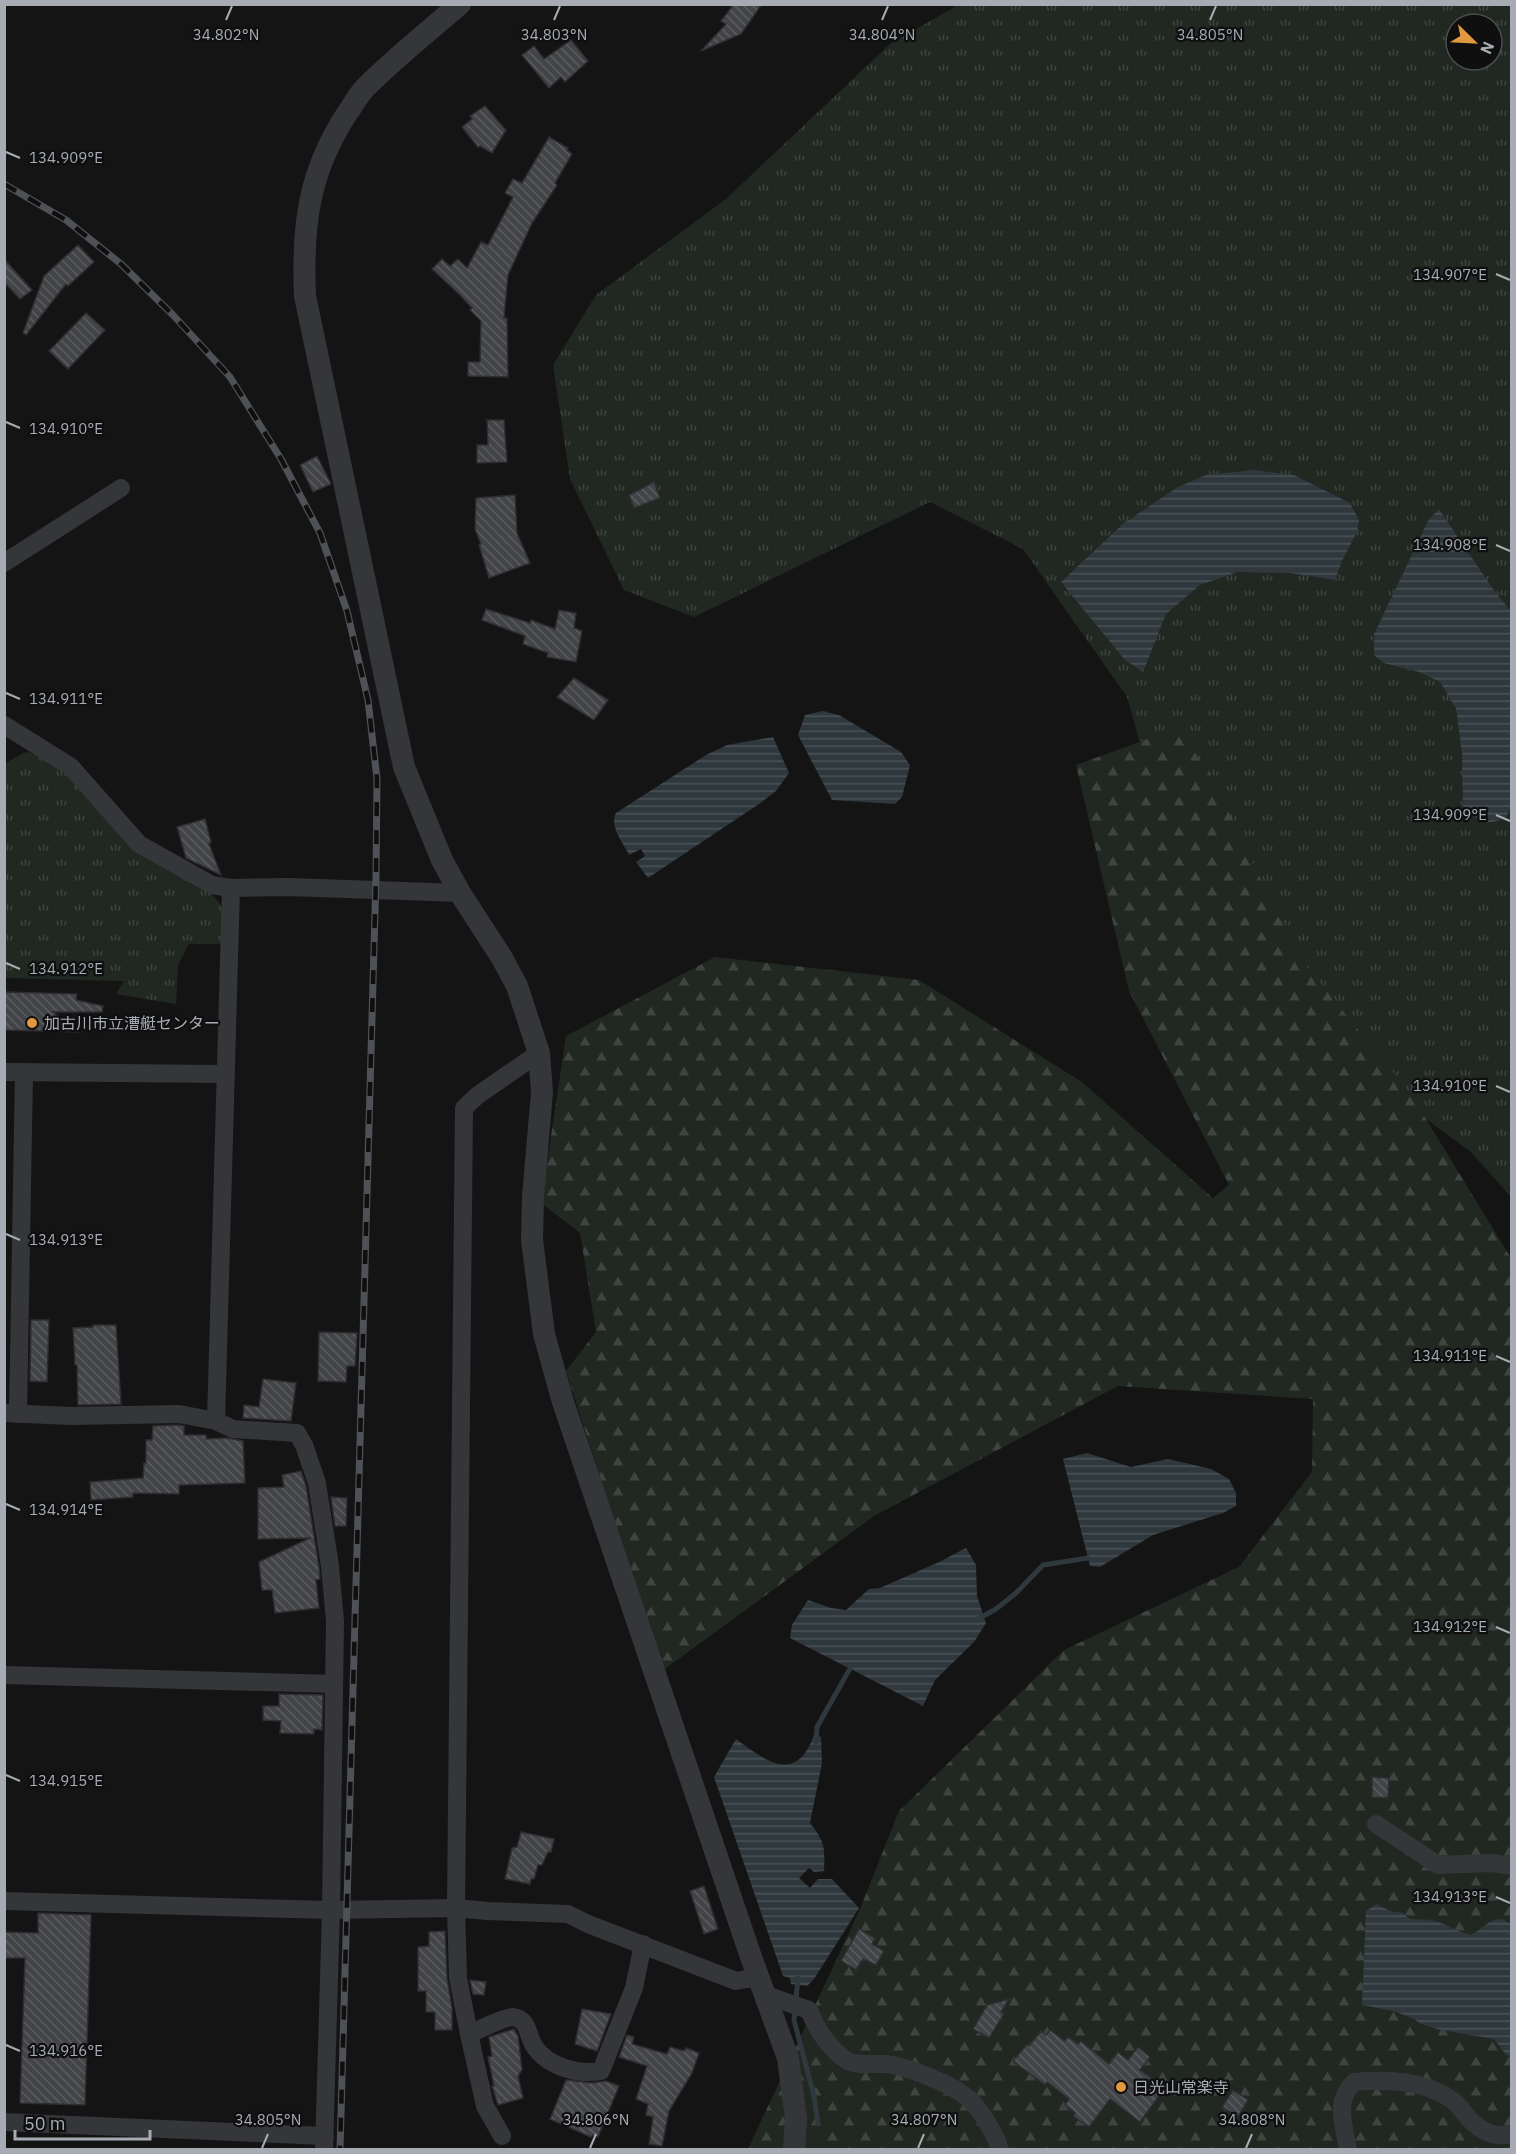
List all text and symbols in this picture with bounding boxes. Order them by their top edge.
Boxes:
north arrow [1444,12,1504,72]
text: 34.802°N [193,25,259,44]
text: 34.803°N [521,25,587,44]
text: 34.804°N [849,25,915,44]
text: 34.805°N [1177,25,1243,44]
text: N [1476,39,1499,57]
text: 134.909°E [29,148,103,167]
text: 134.907°E [1413,265,1487,284]
text: 134.910°E [29,419,103,438]
text: 134.908°E [1413,535,1487,554]
text: 134.911°E [29,689,103,708]
text: 134.909°E [1413,805,1487,824]
text: 134.912°E [29,959,103,978]
place label: 加古川市立漕艇センター [44,1013,220,1033]
marker: 加古川市立漕艇センター [25,1016,39,1030]
text: 134.910°E [1413,1076,1487,1095]
text: 134.913°E [29,1230,103,1249]
text: 134.911°E [1413,1346,1487,1365]
text: 134.914°E [29,1500,103,1519]
text: 134.912°E [1413,1617,1487,1636]
text: 134.915°E [29,1771,103,1790]
text: 134.913°E [1413,1887,1487,1906]
text: 134.916°E [29,2041,103,2060]
place label: 日光山常楽寺 [1133,2077,1229,2097]
marker: 日光山常楽寺 [1114,2080,1128,2094]
scale bar [15,2103,150,2141]
text: 34.805°N [235,2110,301,2129]
text: 34.806°N [563,2110,629,2129]
text: 34.807°N [891,2110,957,2129]
text: 34.808°N [1219,2110,1285,2129]
text: 50 m [24,2112,66,2135]

